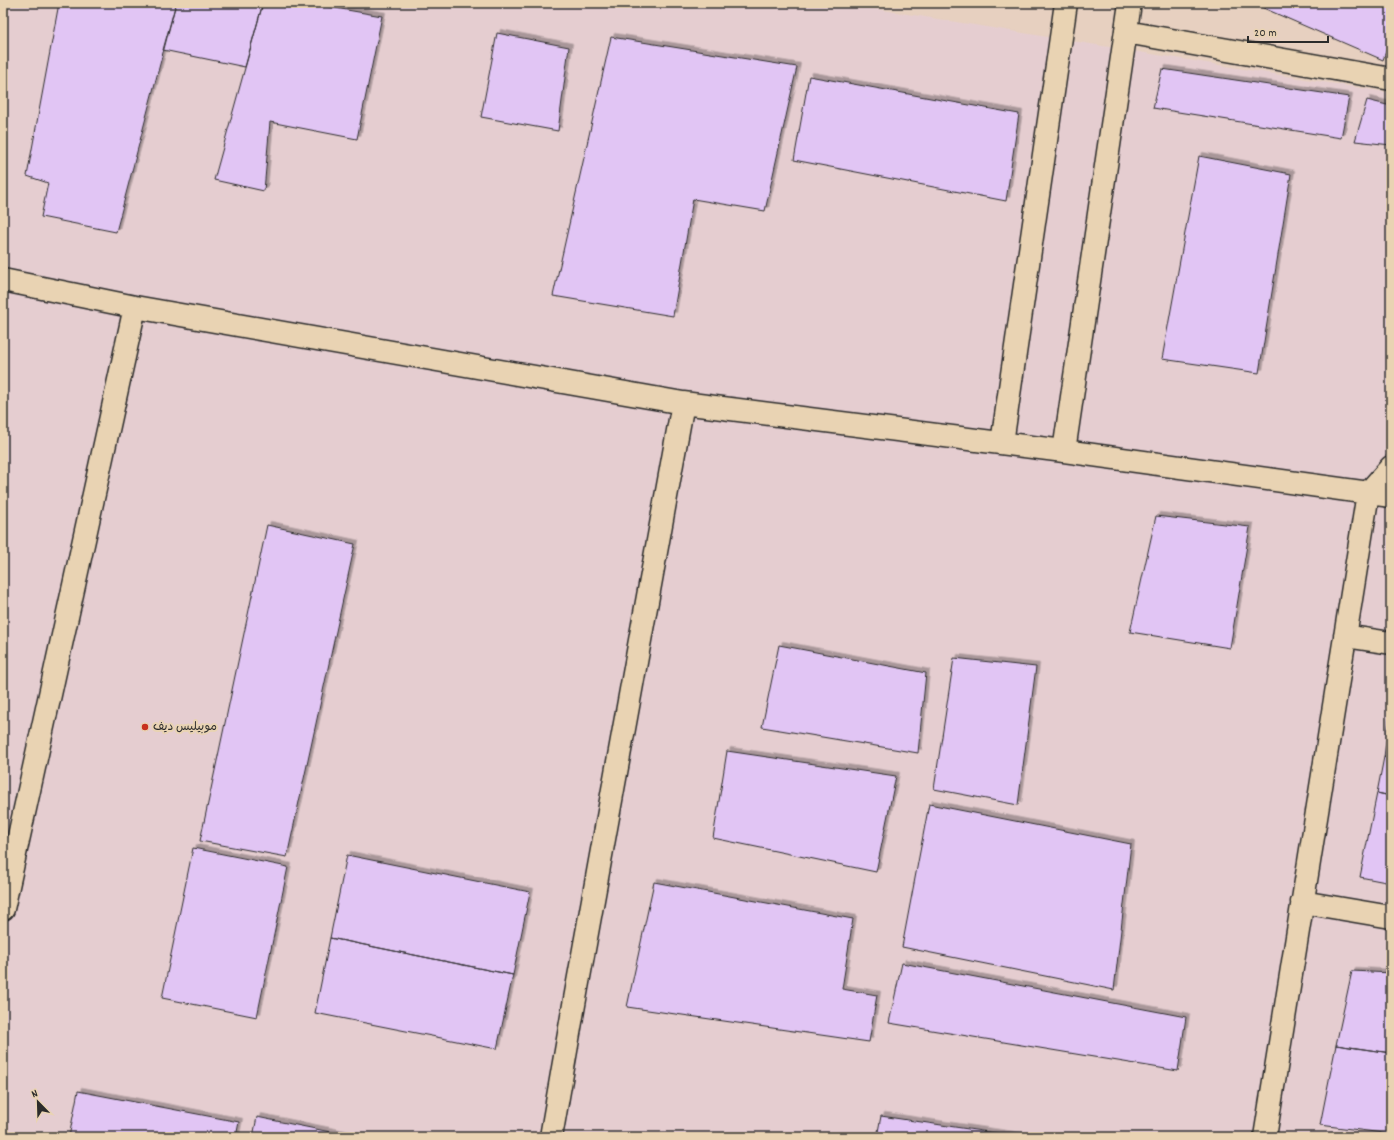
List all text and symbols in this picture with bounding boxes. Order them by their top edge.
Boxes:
scale bar [1248,18,1328,44]
text: 20 m [1254,25,1277,42]
place label: موبيليس ديف [153,719,217,736]
marker: موبيليس ديف [140,722,150,732]
north arrow [18,1082,58,1122]
text: N [29,1086,41,1103]

